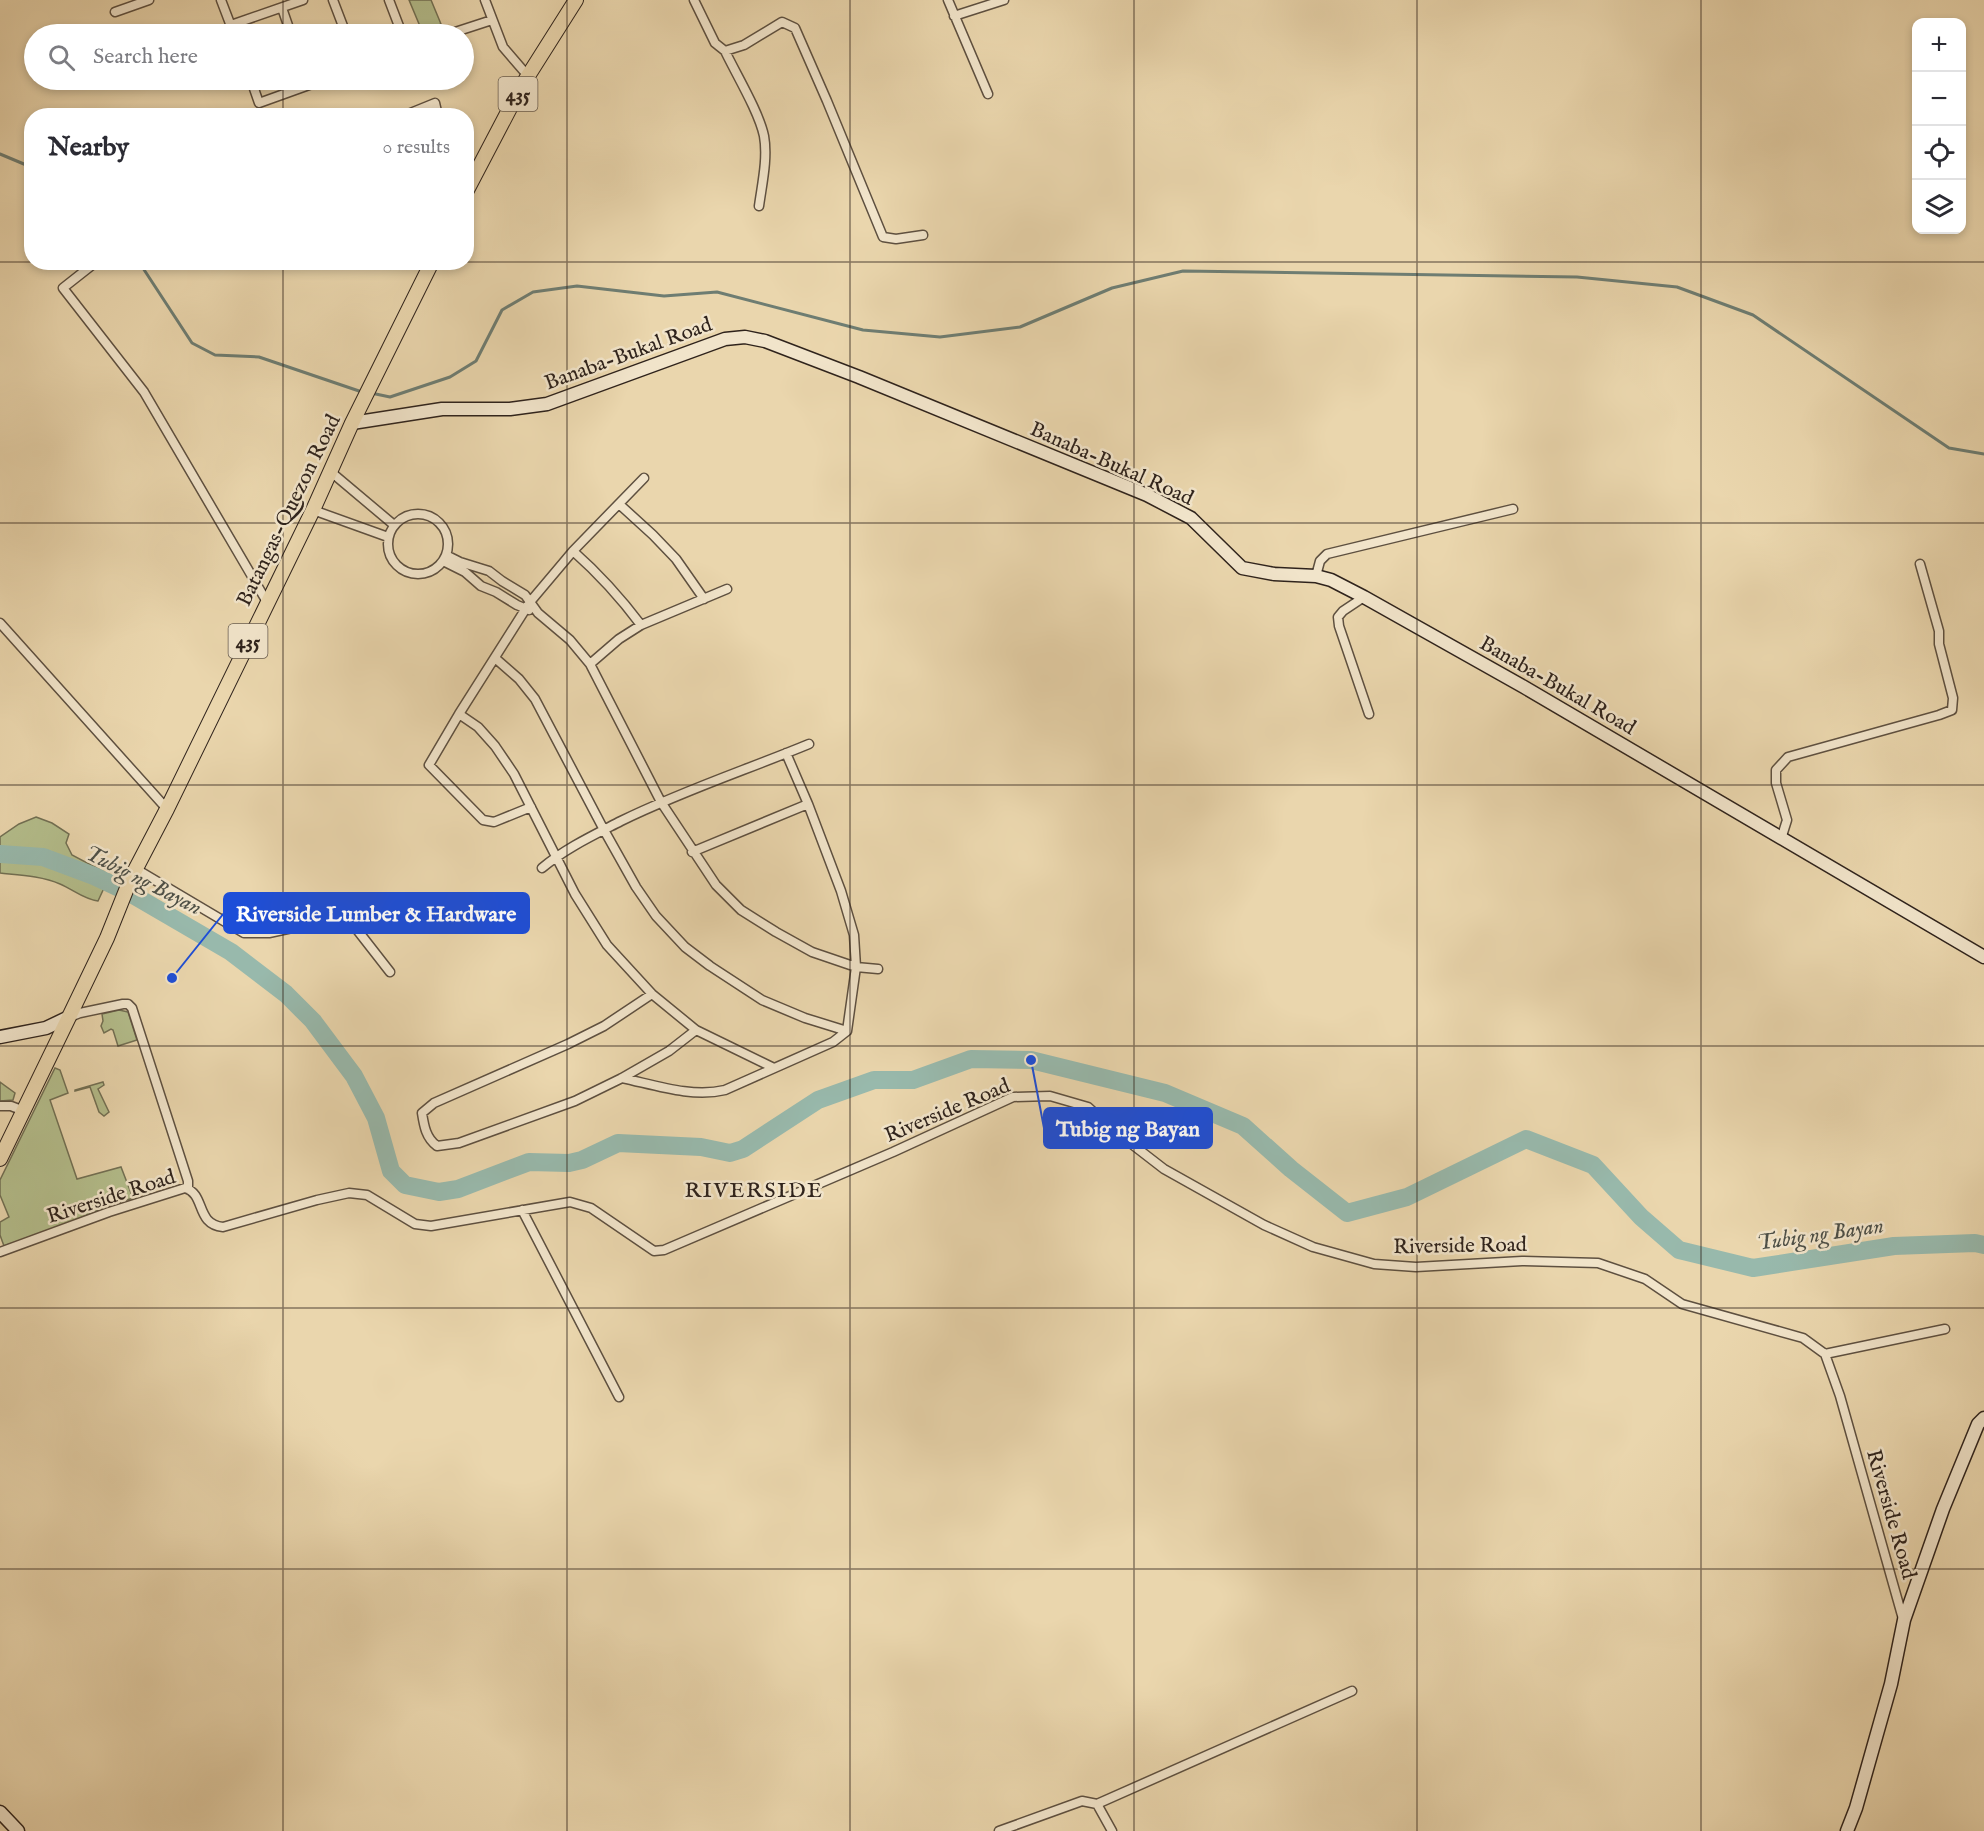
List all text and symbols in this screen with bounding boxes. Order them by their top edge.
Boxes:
map controls [1912,18,1966,234]
button: + [1912,18,1966,72]
search box [24,24,474,90]
icon: search [45,41,78,74]
text: Search here [93,43,198,71]
button: − [1912,72,1966,126]
road number: 435 [498,77,538,111]
button: locate [1912,126,1966,180]
text: Nearby [48,131,129,164]
text: 0 results [383,135,450,160]
button: layers [1912,180,1966,234]
street label: Banaba-Bukal Road [541,311,717,397]
street label: Batangas-Quezon Road [231,410,348,611]
street label: Banaba-Bukal Road [1025,416,1198,513]
road number: 435 [228,624,268,658]
street label: Banaba-Bukal Road [1474,631,1641,742]
water label: Tubig ng Bayan [80,839,206,922]
callout: Riverside Lumber & Hardware [224,893,529,933]
text: Riverside Lumber & Hardware [236,901,516,929]
street label: Riverside Road [881,1073,1015,1150]
callout: Tubig ng Bayan [1044,1108,1212,1148]
text: Tubig ng Bayan [1055,1116,1200,1144]
street label: Riverside Road [44,1164,180,1231]
district label: RIVERSIDE [684,1177,824,1205]
water label: Tubig ng Bayan [1755,1212,1885,1258]
street label: Riverside Road [1393,1232,1528,1261]
street label: Riverside Road [1859,1446,1922,1583]

